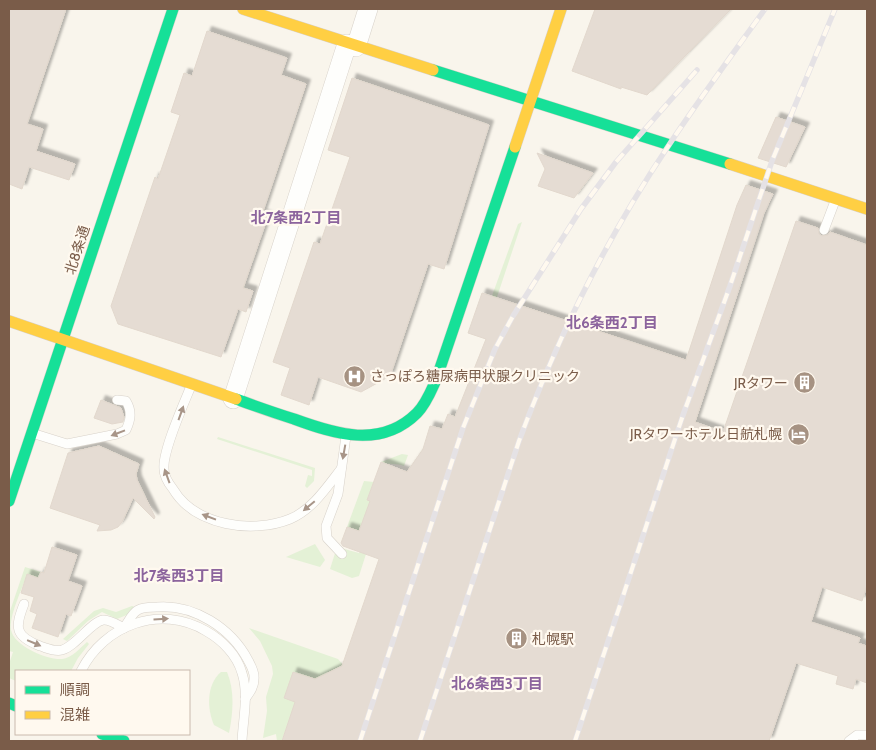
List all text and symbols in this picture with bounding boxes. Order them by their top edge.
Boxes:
district label: 北7条西2丁目 [251,209,341,227]
street label: 北8条通 [61,223,93,277]
district label: 北6条西2丁目 [566,314,658,332]
hospital icon: さっぽろ糖尿病甲状腺クリニック [342,364,366,388]
place label: さっぽろ糖尿病甲状腺クリニック [370,367,580,385]
building icon: JRタワー [792,371,816,395]
place label: JRタワー [733,374,788,392]
one-way arrow [177,405,185,420]
hotel icon: JRタワーホテル日航札幌 [786,422,810,446]
place label: JRタワーホテル日航札幌 [629,425,782,443]
one-way arrow [110,430,125,437]
one-way arrow [339,445,347,461]
one-way arrow [163,469,170,484]
one-way arrow [303,500,316,511]
one-way arrow [201,513,216,521]
district label: 北7条西3丁目 [134,567,224,585]
one-way arrow [154,614,170,622]
building icon: 札幌駅 [504,627,528,651]
place label: 札幌駅 [532,630,574,648]
one-way arrow [27,640,41,648]
legend [15,670,190,735]
district label: 北6条西3丁目 [451,675,543,693]
text: 順調 [60,681,90,699]
text: 混雑 [60,706,90,724]

